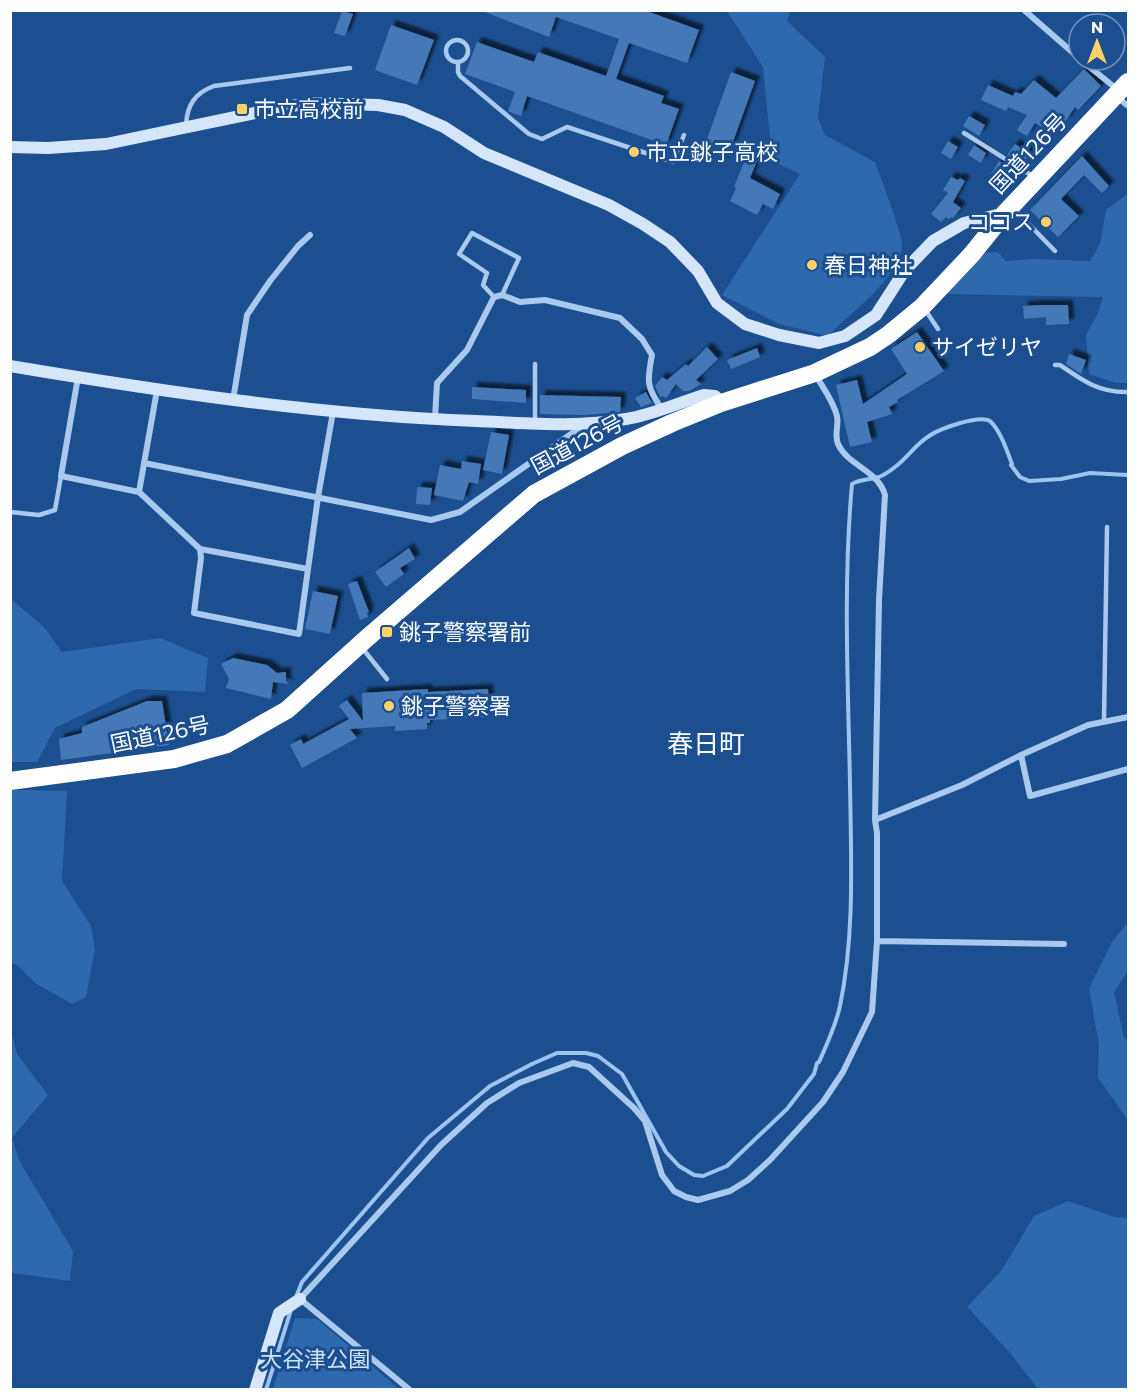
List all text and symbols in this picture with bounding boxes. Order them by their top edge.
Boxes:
north arrow [1067,12,1127,72]
text: N [1091,17,1103,36]
place label: 市立高校前 [254,95,364,122]
marker: 市立高校前 [235,102,249,116]
street label: 国道126号 [983,107,1072,199]
place label: 市立銚子高校 [646,138,778,165]
marker: 市立銚子高校 [627,145,641,159]
place label: ココス [968,208,1034,235]
marker: ココス [1039,215,1053,229]
place label: 春日神社 [824,251,912,278]
marker: 春日神社 [805,258,819,272]
place label: サイゼリヤ [932,333,1042,360]
marker: サイゼリヤ [913,340,927,354]
street label: 国道126号 [526,408,628,479]
place label: 銚子警察署前 [399,618,531,645]
marker: 銚子警察署前 [380,625,394,639]
place label: 銚子警察署 [401,692,511,719]
marker: 銚子警察署 [382,699,396,713]
street label: 国道126号 [108,710,212,757]
district label: 春日町 [667,727,745,758]
park label: 大谷津公園 [260,1345,370,1372]

